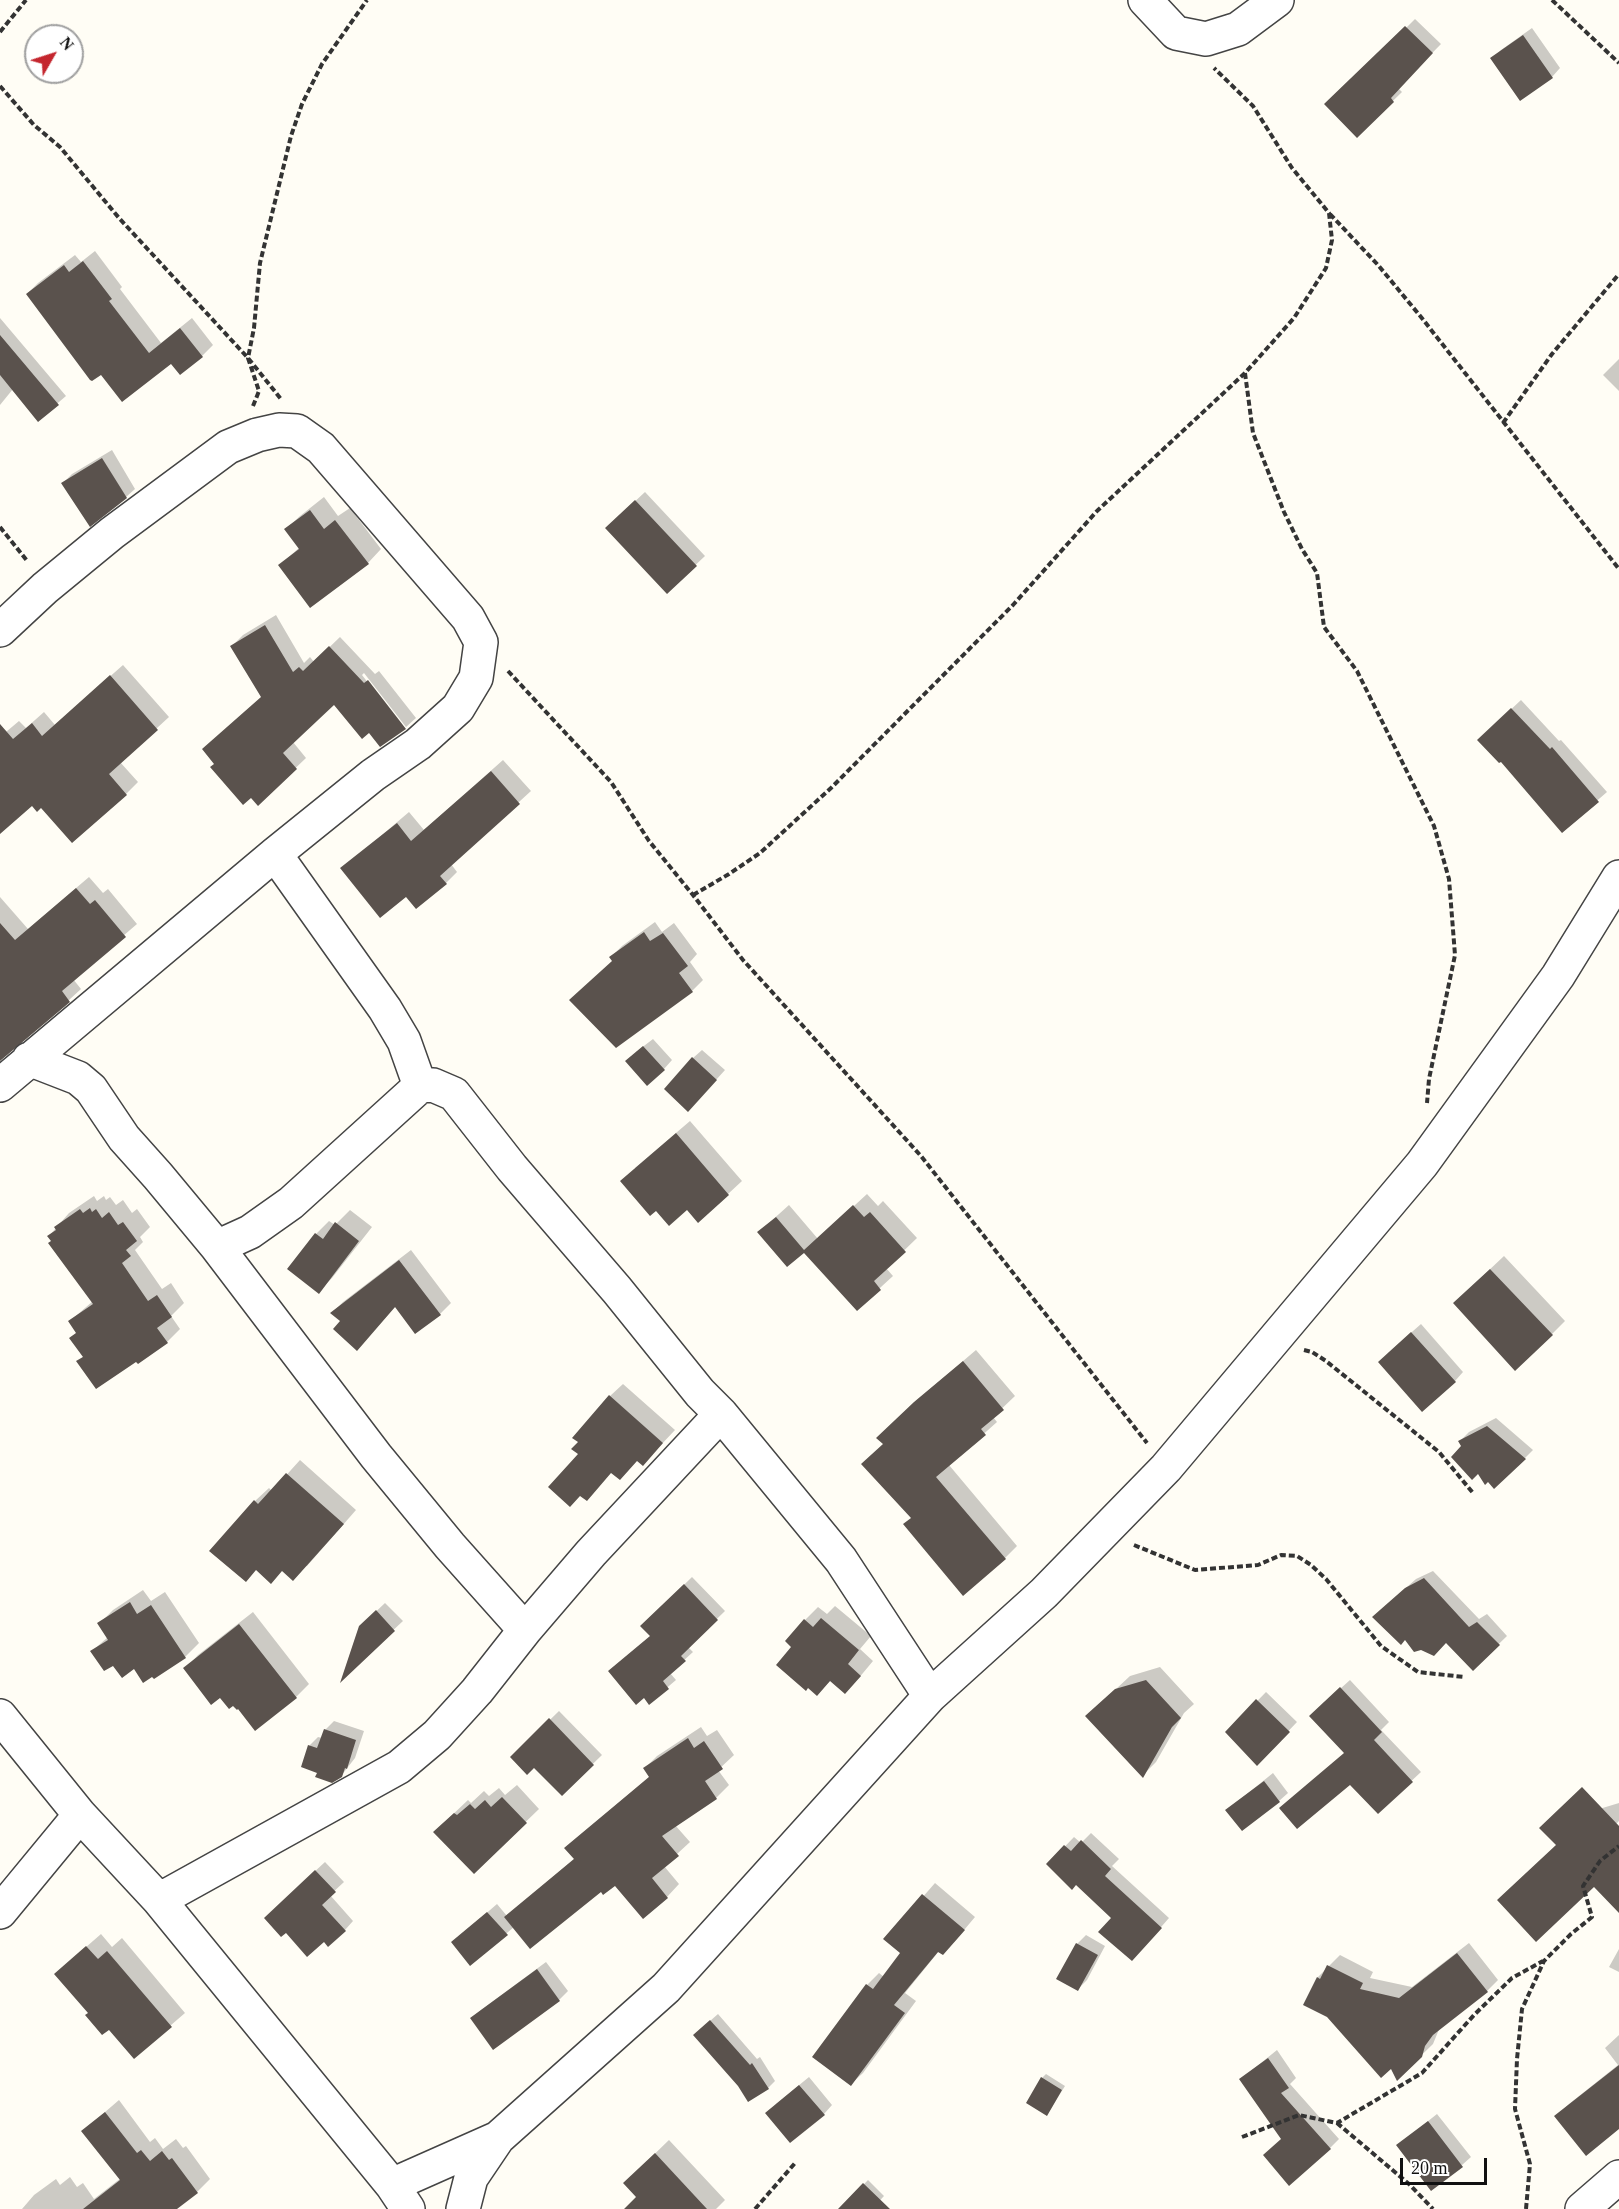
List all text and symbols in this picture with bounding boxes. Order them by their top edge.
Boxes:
north arrow [24,24,84,84]
text: N [57,34,77,53]
scale bar [1403,2146,1490,2184]
text: 20 m [1411,2158,1448,2178]

